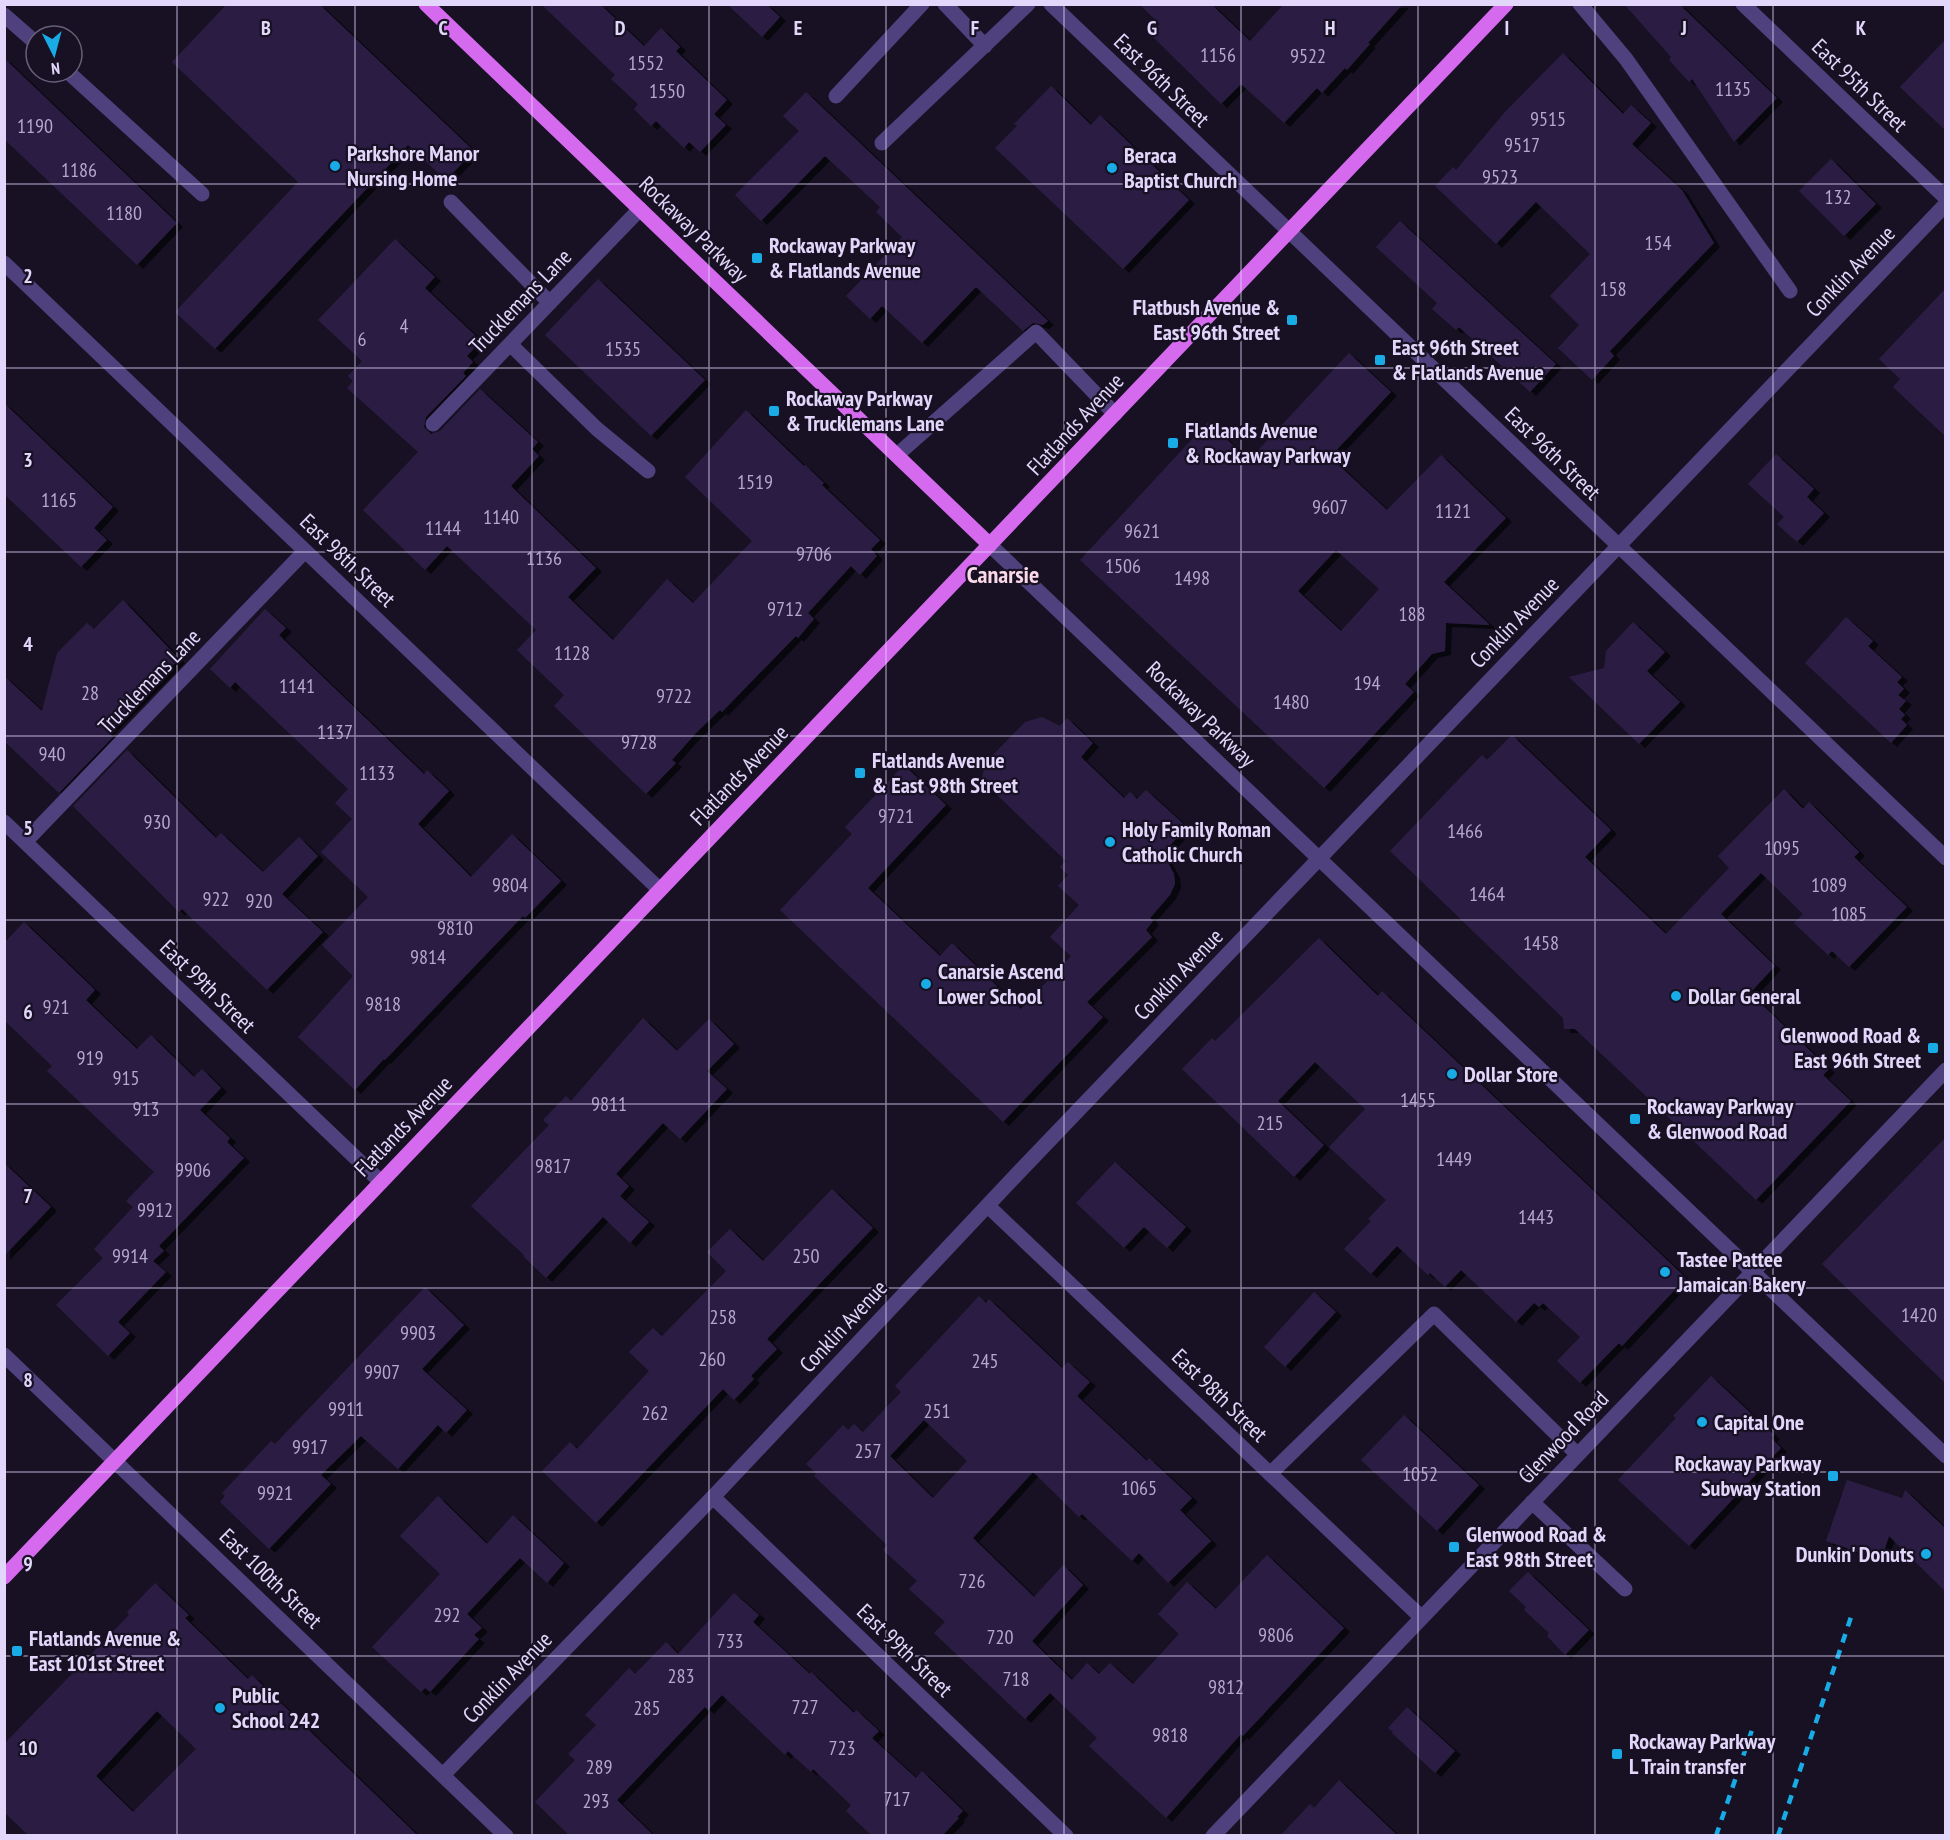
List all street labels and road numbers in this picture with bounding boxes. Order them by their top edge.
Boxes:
street label: East 96th Street [1108,28,1216,132]
street label: East 95th Street [1806,33,1914,137]
street label: Rockaway Parkway [633,170,755,289]
street label: Conklin Avenue [1799,219,1901,323]
street label: Trucklemans Lane [463,243,577,359]
street label: Flatlands Avenue [1021,367,1129,481]
street label: East 96th Street [1499,401,1607,505]
street label: East 98th Street [294,508,402,612]
street label: Conklin Avenue [1463,570,1565,674]
street label: Trucklemans Lane [92,623,206,739]
street label: Rockaway Parkway [1140,655,1262,774]
street label: Flatlands Avenue [684,719,794,831]
street label: Conklin Avenue [1127,922,1229,1026]
street label: East 99th Street [154,934,262,1038]
street label: Flatlands Avenue [348,1070,458,1182]
street label: Conklin Avenue [793,1274,893,1378]
street label: East 98th Street [1166,1343,1274,1447]
street label: Glenwood Road [1512,1385,1614,1489]
street label: East 100th Street [214,1522,328,1634]
street label: East 99th Street [851,1598,959,1702]
street label: Conklin Avenue [456,1625,558,1729]

